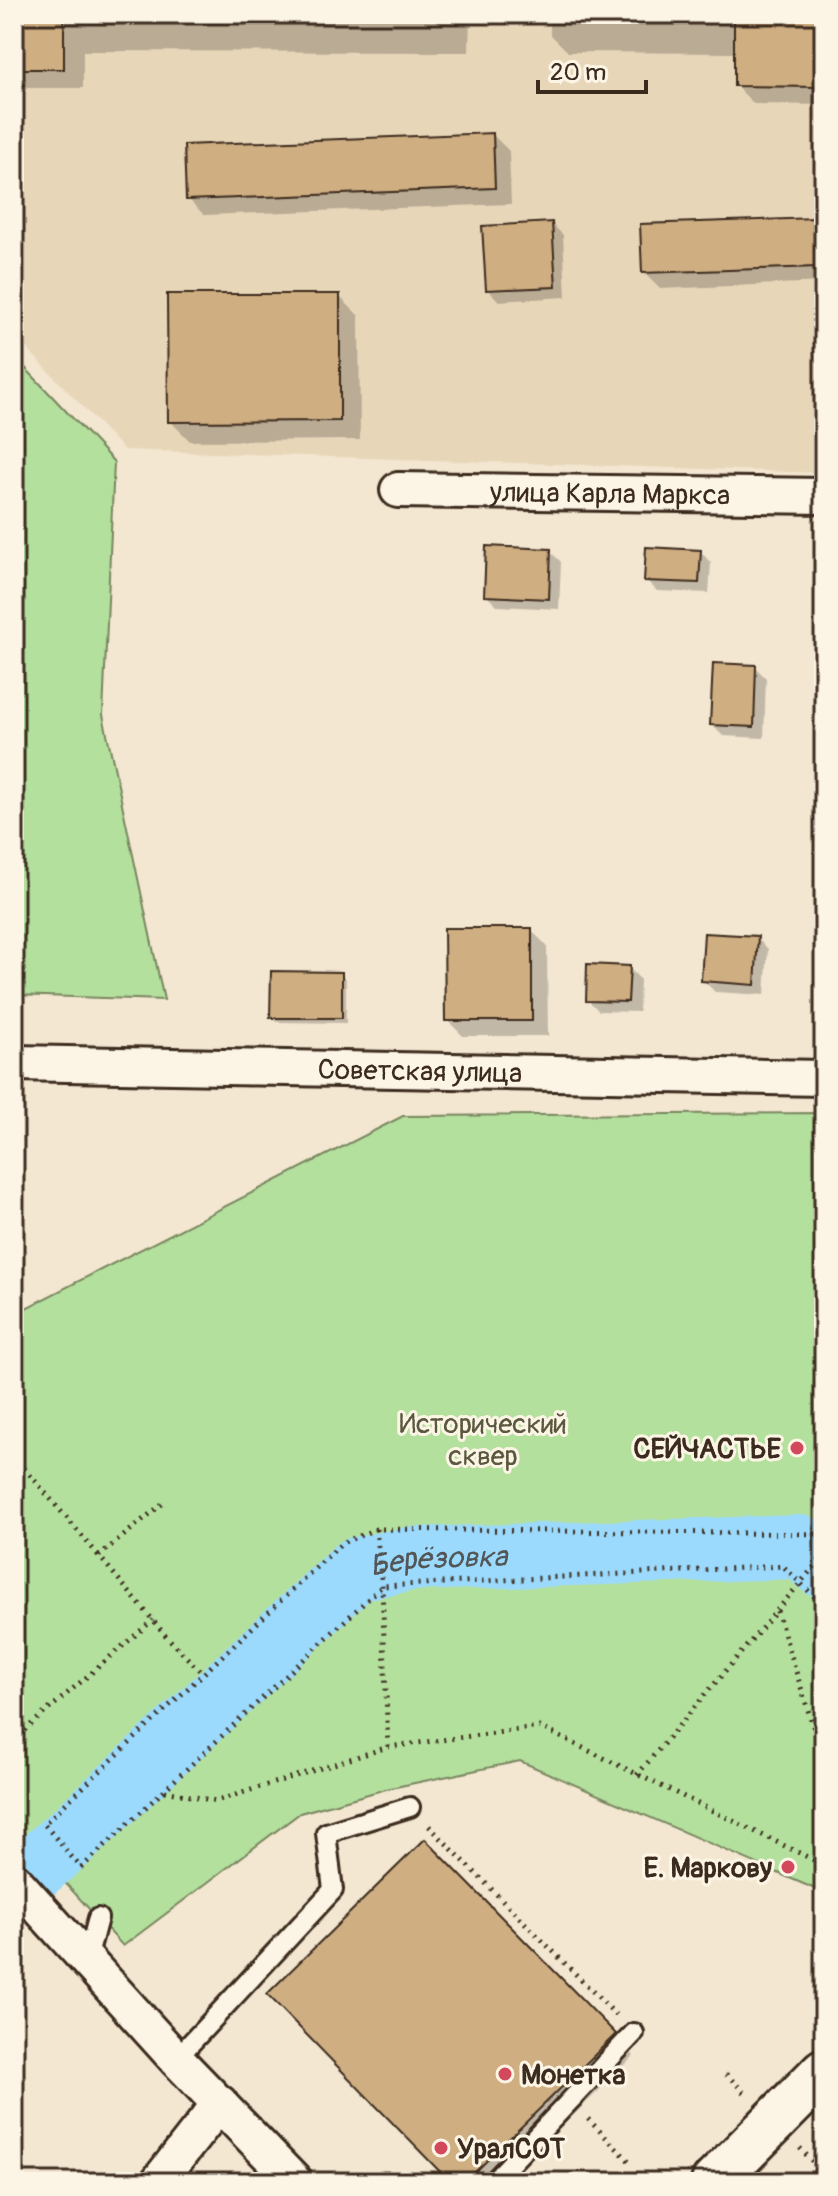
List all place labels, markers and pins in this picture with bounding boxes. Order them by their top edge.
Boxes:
place label: СЕЙЧАСТЬЕ [633,1432,781,1467]
marker: СЕЙЧАСТЬЕ [788,1439,806,1457]
place label: Е. Маркову [644,1851,772,1886]
marker: Е. Маркову [779,1858,797,1876]
place label: Монетка [521,2058,625,2093]
marker: Монетка [496,2065,514,2083]
place label: УралСОТ [457,2132,566,2167]
marker: УралСОТ [432,2139,450,2157]

